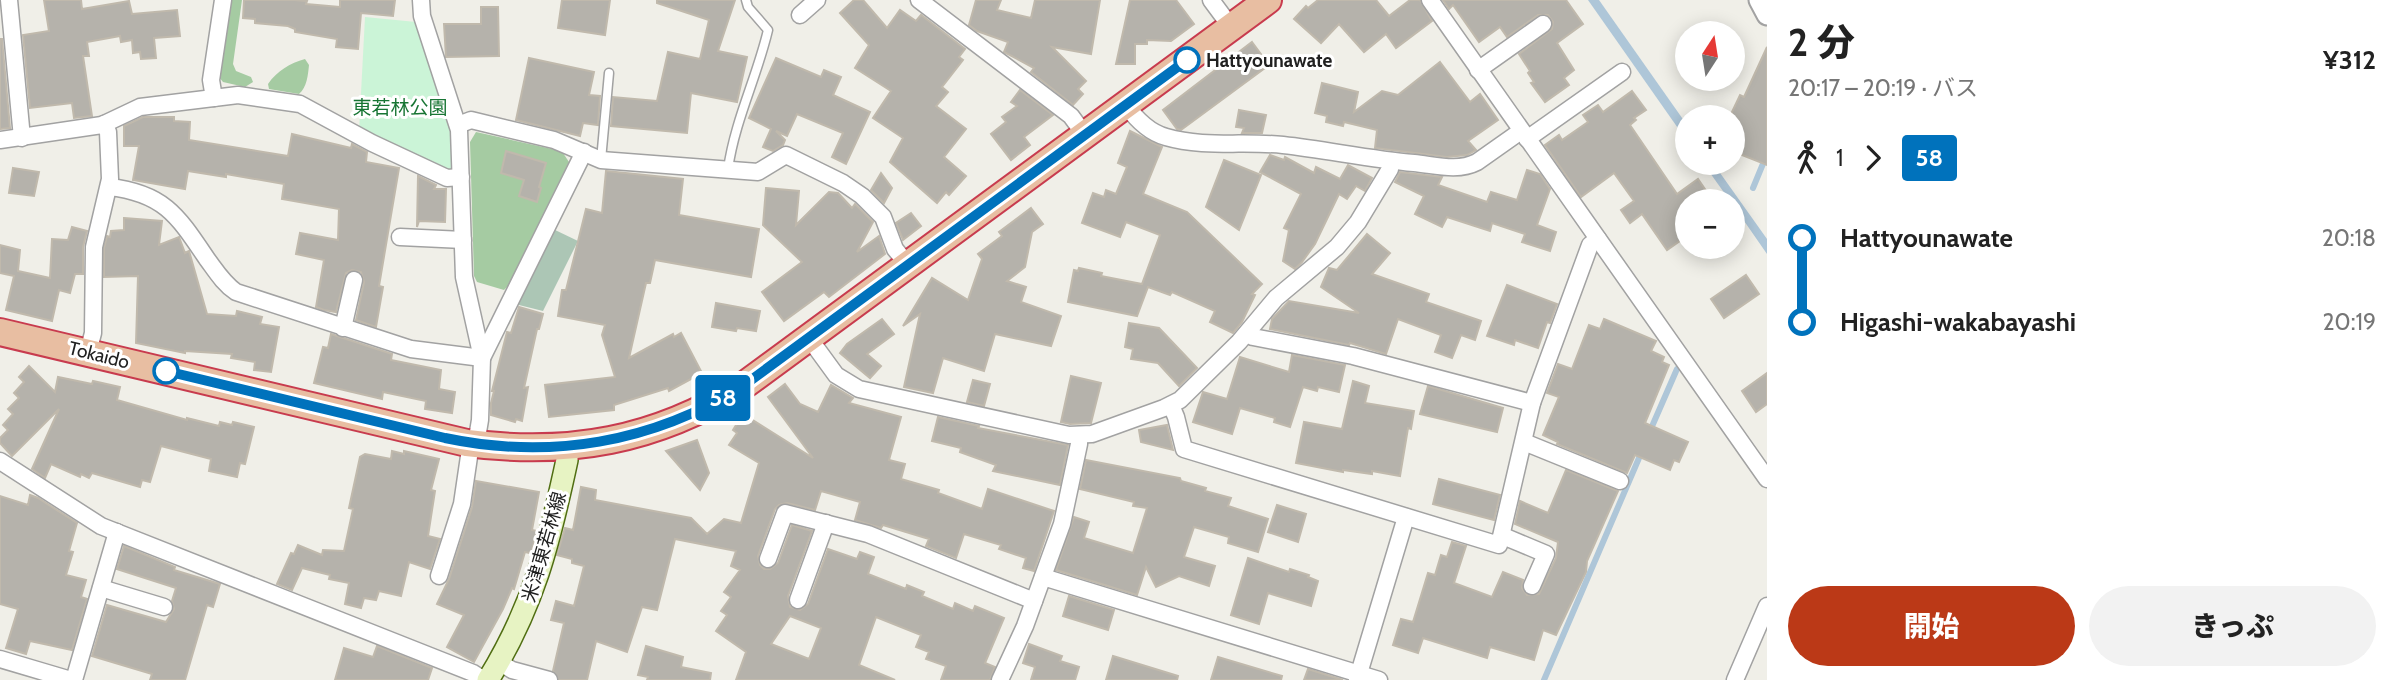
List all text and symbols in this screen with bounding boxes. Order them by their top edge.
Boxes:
text: 2 分 [1788,19,1855,66]
north arrow [1675,21,1745,91]
map controls [1675,21,1745,259]
text: ¥312 [2323,44,2376,76]
marker: Hattyounawate [1174,47,1200,73]
place label: Hattyounawate [1206,49,1333,72]
text: 20:17 – 20:19 · バス [1788,74,1978,102]
park label: 東若林公園 [352,96,448,119]
button: + [1675,105,1745,175]
icon: walk [1788,139,1826,177]
icon: forward [1854,139,1892,177]
text: 58 [1916,143,1943,172]
text: 1 [1836,144,1844,172]
button: − [1675,189,1745,259]
text: Hattyounawate [1840,222,2013,254]
text: 20:18 [2322,224,2376,252]
text: Higashi-wakabayashi [1840,306,2076,338]
text: 20:19 [2323,308,2376,336]
street label: Tokaido [66,336,132,374]
unlabelled marker [153,358,179,384]
line badge: 58 [692,375,754,421]
text: 58 [709,383,737,412]
street label: 米津東若林線 [517,489,571,605]
button: 開始 [1788,586,2075,666]
button: きっぷ [2089,586,2376,666]

